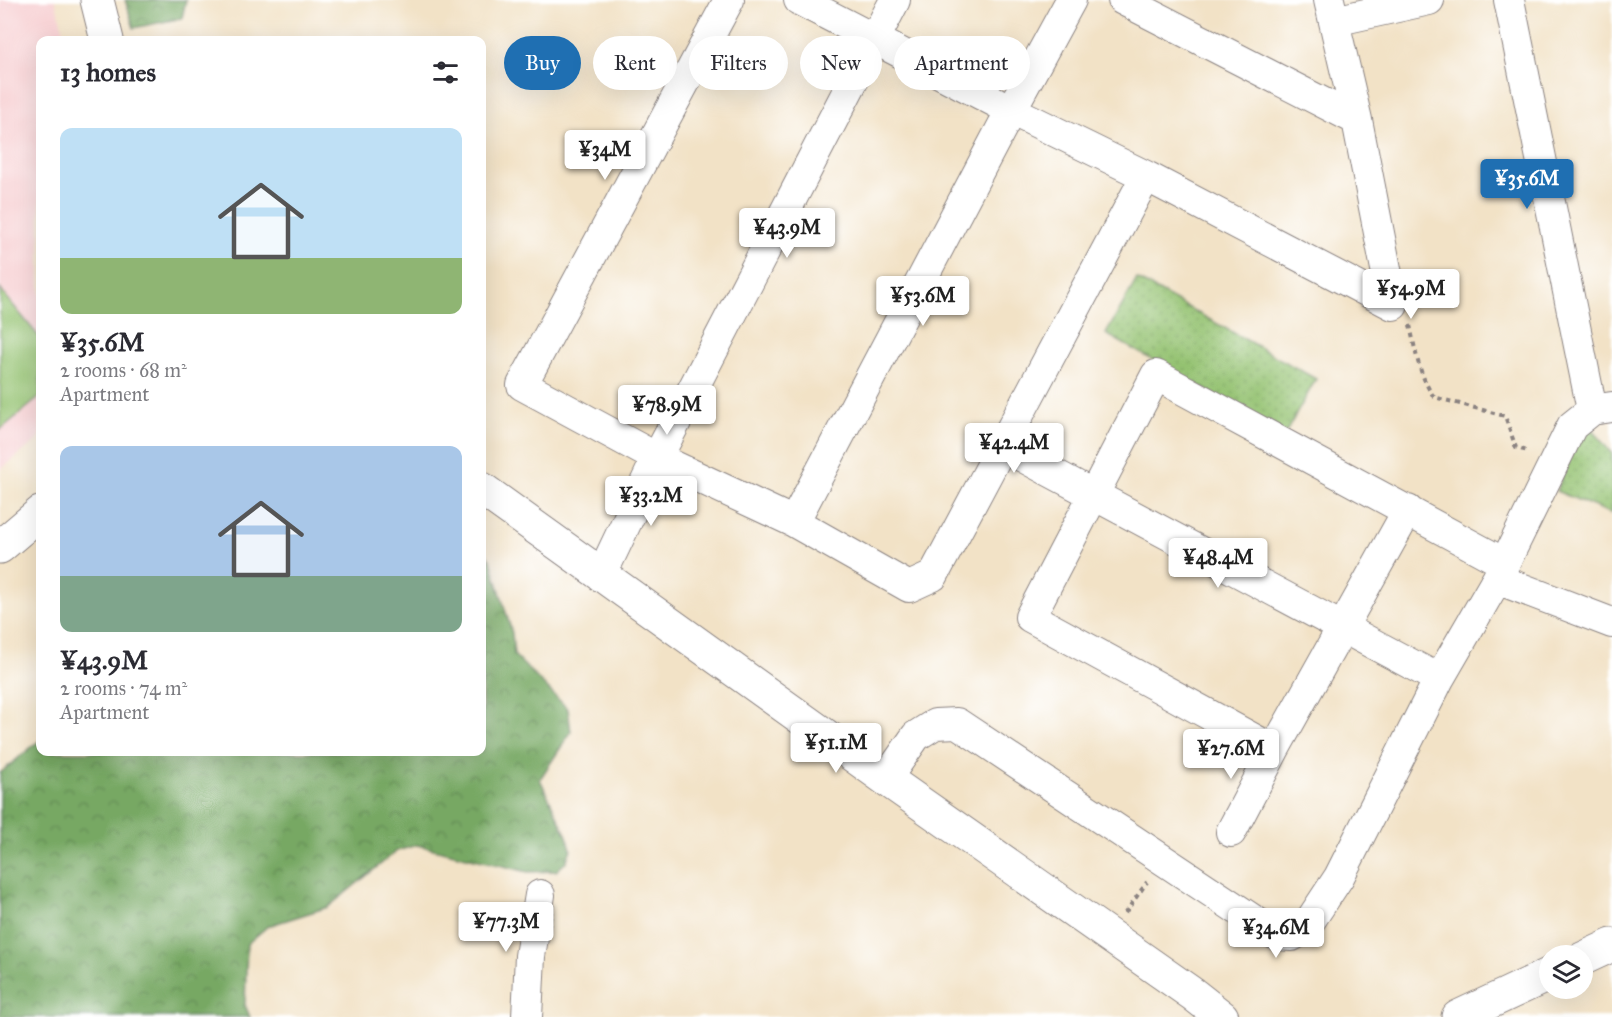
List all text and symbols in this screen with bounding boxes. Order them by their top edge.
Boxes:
chip: Buy [504,36,581,90]
chip: Rent [593,36,677,90]
chip: Filters [689,36,788,90]
chip: New [800,36,882,90]
chip: Apartment [894,36,1030,90]
text: 13 homes [60,56,156,88]
icon: filters [429,56,462,89]
pin: ¥34M [569,130,641,181]
text: ¥34M [579,137,631,161]
pin: ¥35.6M [1478,159,1576,210]
text: ¥35.6M [1495,166,1559,190]
icon: home [207,167,315,275]
pin: ¥43.9M [738,208,836,259]
text: ¥43.9M [753,215,821,239]
pin: ¥54.9M [1362,269,1460,320]
pin: ¥53.6M [874,276,972,327]
text: ¥54.9M [1376,276,1446,300]
text: ¥53.6M [890,283,956,307]
text: ¥35.6M [60,326,144,358]
text: 2 rooms · 68 m² [60,358,187,382]
text: Apartment [60,382,149,406]
pin: ¥78.9M [618,385,716,436]
text: ¥78.9M [632,392,702,416]
pin: ¥42.4M [965,423,1063,474]
text: ¥42.4M [979,430,1049,454]
pin: ¥33.2M [602,476,700,527]
text: ¥33.2M [619,483,683,507]
icon: home [207,485,315,593]
pin: ¥48.4M [1169,538,1267,589]
text: ¥48.4M [1182,545,1254,569]
text: ¥43.9M [60,644,148,676]
text: 2 rooms · 74 m² [60,676,187,700]
text: Apartment [60,700,149,724]
pin: ¥51.1M [787,723,885,774]
pin: ¥27.6M [1182,729,1280,780]
text: ¥51.1M [804,730,868,754]
text: ¥27.6M [1197,736,1265,760]
pin: ¥77.3M [457,902,555,953]
pin: ¥34.6M [1227,908,1325,959]
text: ¥77.3M [472,909,540,933]
text: ¥34.6M [1242,915,1310,939]
map controls [1539,945,1593,999]
button: layers [1539,945,1593,999]

